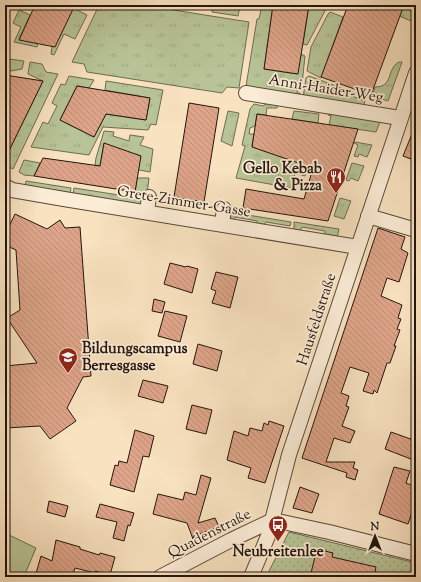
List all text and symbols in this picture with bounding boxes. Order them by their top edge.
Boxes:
street label: Anni-Haider-Weg [267,70,385,109]
place label: Gello Kebab & Pizza [243,159,322,197]
restaurant icon: Gello Kebab & Pizza [325,166,347,194]
street label: Grete-Zimmer-Gasse [115,182,252,223]
street label: Hausfeldstraße [293,271,342,368]
place label: Bildungscampus Berresgasse [82,339,188,377]
school or university icon: Bildungscampus Berresgasse [57,346,79,374]
street label: Quadenstraße [165,504,255,564]
bus stop icon: Neubreitenlee [267,514,289,542]
north arrow [355,516,395,556]
text: N [370,519,380,535]
place label: Neubreitenlee [232,542,324,563]

